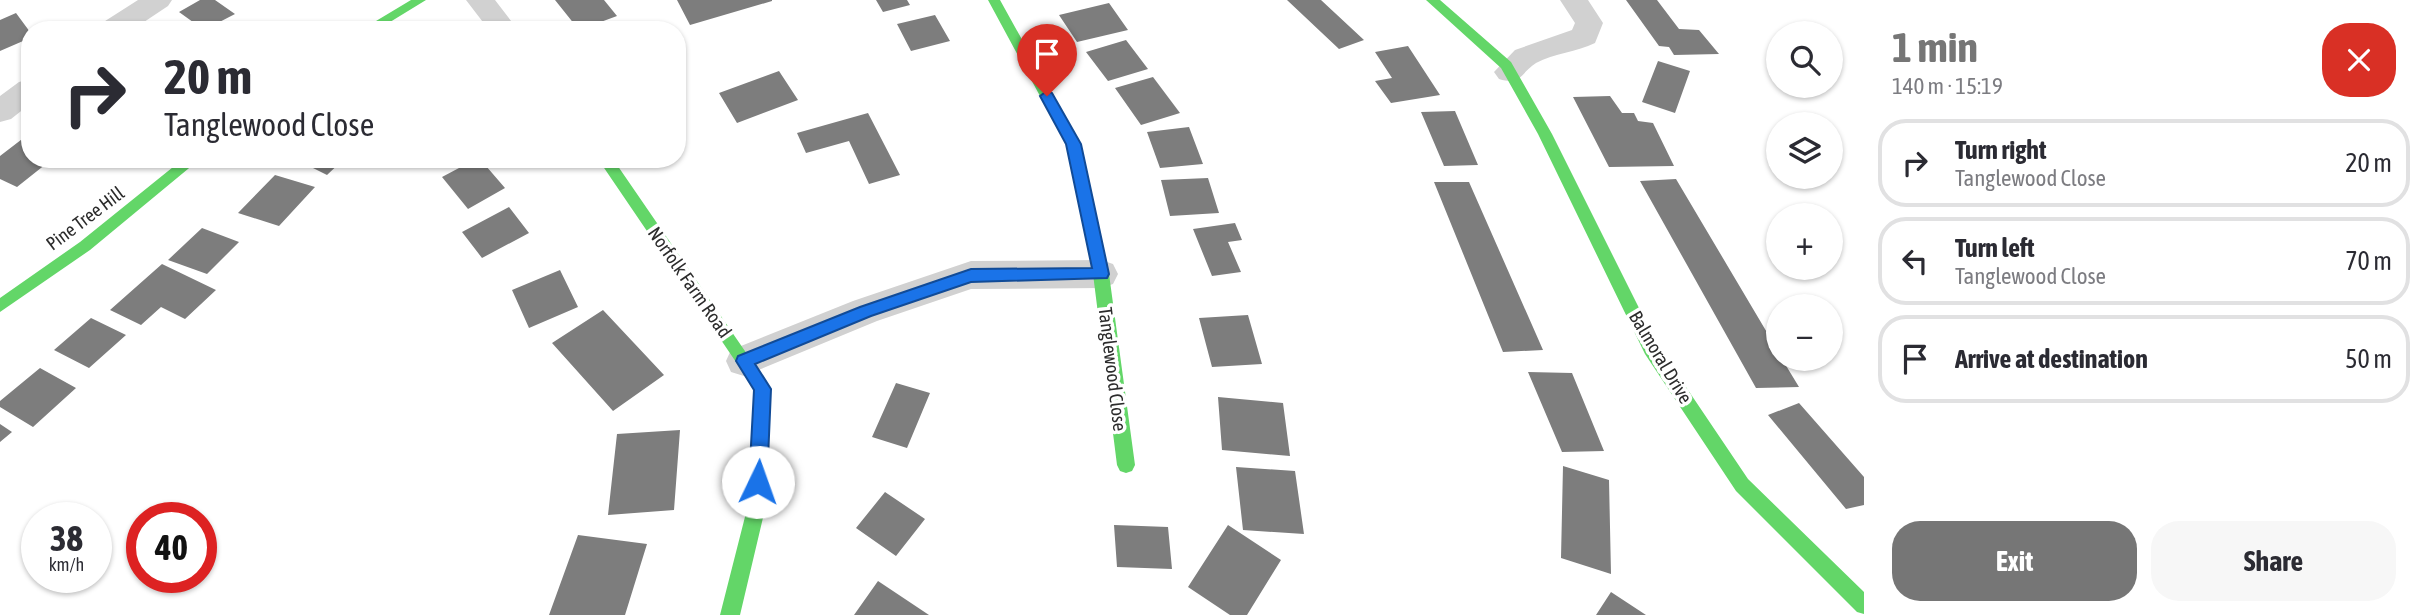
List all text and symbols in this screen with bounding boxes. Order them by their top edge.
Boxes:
map controls [1766,21,1843,371]
button: search [1766,21,1843,98]
text: 1 min [1892,23,1978,71]
button: close [2322,23,2396,97]
pin [1017,24,1077,96]
icon: arrive [1028,35,1066,73]
text: 20 m [164,48,252,104]
icon: right [49,49,140,140]
text: 140 m · 15:19 [1892,73,2003,99]
text: Tanglewood Close [164,106,374,143]
button: layers [1766,112,1843,189]
text: Turn right [1955,135,2046,165]
icon: right [1896,144,1934,182]
text: 20 m [2345,148,2392,178]
text: Tanglewood Close [1955,165,2106,191]
street label: Pine Tree Hill [42,182,128,254]
button: + [1766,203,1843,280]
street label: Norfolk Farm Road [644,222,736,342]
text: Turn left [1955,233,2035,263]
icon: left [1896,242,1934,280]
text: 70 m [2345,246,2392,276]
text: Tanglewood Close [1955,263,2106,289]
button: − [1766,294,1843,371]
street label: Tanglewood Close [1094,306,1132,432]
street label: Balmoral Drive [1625,307,1697,407]
icon: arrive [1896,340,1934,378]
text: Arrive at destination [1955,344,2148,374]
text: 50 m [2345,344,2392,374]
position arrow [721,445,795,519]
speed limit sign: 40 [126,502,217,593]
text: 38 [50,518,83,558]
button: Exit [1892,521,2137,601]
button: Share [2151,521,2396,601]
text: km/h [49,554,84,575]

